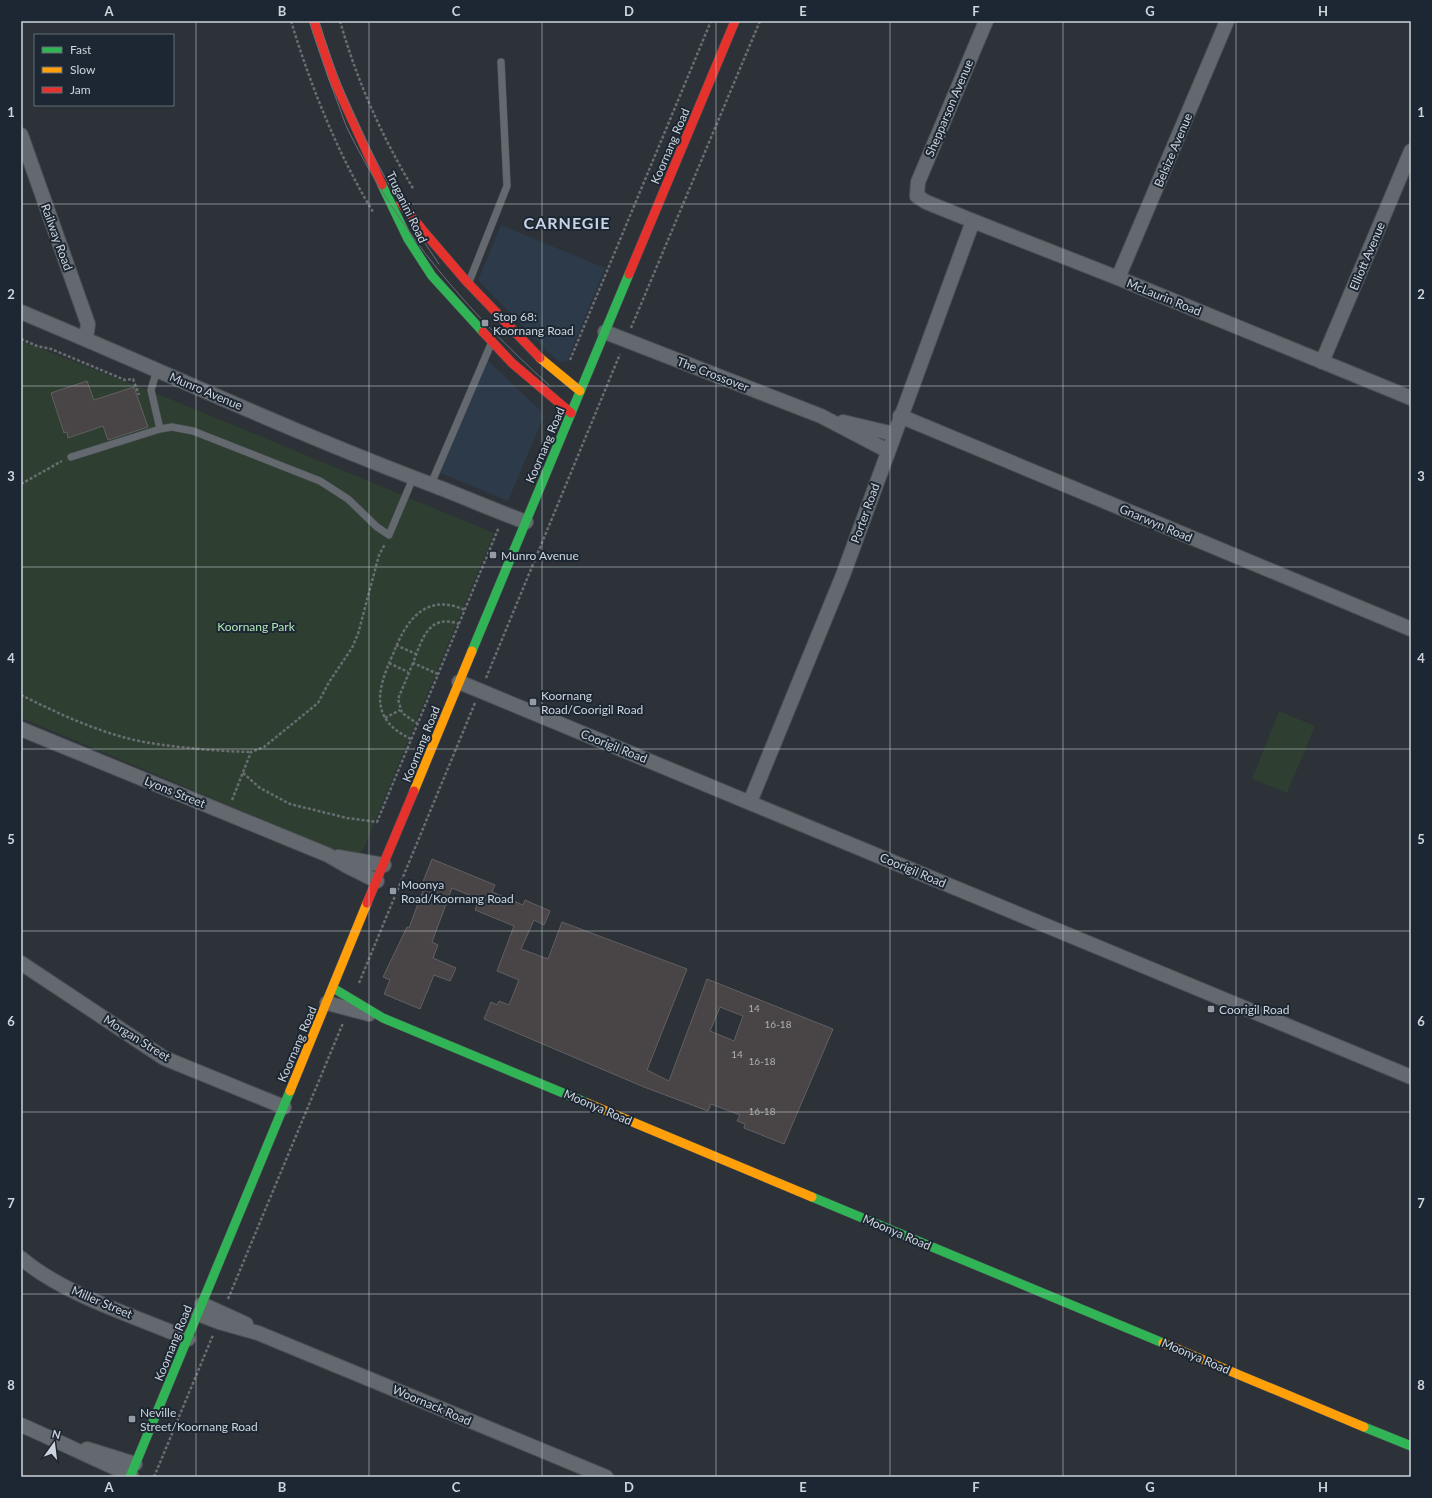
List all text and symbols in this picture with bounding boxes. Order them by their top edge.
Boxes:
text: A [103,3,114,19]
text: B [278,3,287,19]
text: C [452,3,461,19]
text: D [624,3,634,19]
text: E [799,3,807,19]
text: F [972,3,980,19]
text: G [1145,3,1155,19]
text: H [1318,3,1328,19]
legend [34,34,174,106]
text: Fast [70,42,92,57]
street label: Shepparson Avenue [922,57,976,159]
text: Slow [70,62,96,77]
text: Jam [70,82,91,97]
text: 1 [7,104,15,120]
text: 1 [1417,104,1425,120]
street label: Koornang Road [647,106,693,186]
street label: Belsize Avenue [1151,111,1195,189]
street label: Truganini Road [383,169,431,245]
street label: Railway Road [38,202,76,272]
district label: CARNEGIE [524,213,610,232]
street label: Elliott Avenue [1346,220,1388,292]
street label: McLaurin Road [1125,275,1203,319]
text: 2 [7,286,15,302]
text: 2 [1417,286,1425,302]
place label: Stop 68: Koornang Road [493,309,574,338]
marker: Stop 68: Koornang Road [480,318,490,328]
street label: The Crossover [675,353,752,395]
street label: Munro Avenue [167,369,245,413]
street label: Koornang Road [522,405,568,485]
text: 3 [7,468,15,484]
text: 3 [1417,468,1425,484]
street label: Porter Road [847,481,883,545]
street label: Gnarwyn Road [1117,501,1195,545]
place label: Munro Avenue [501,548,579,563]
marker: Munro Avenue [488,550,498,560]
park label: Koornang Park [217,619,296,634]
text: 4 [7,650,15,666]
text: 4 [1417,650,1425,666]
place label: Koornang Road/Coorigil Road [541,688,643,717]
marker: Koornang Road/Coorigil Road [528,697,538,707]
street label: Koornang Road [399,704,443,784]
street label: Coorigil Road [579,726,649,766]
street label: Lyons Street [142,773,208,811]
text: 5 [7,831,15,847]
text: 5 [1417,831,1425,847]
street label: Coorigil Road [878,849,948,891]
place label: Moonya Road/Koornang Road [401,877,514,906]
marker: Moonya Road/Koornang Road [388,886,398,896]
house number: 14 [748,1002,760,1014]
place label: Coorigil Road [1219,1002,1289,1017]
street label: Koornang Road [274,1004,320,1084]
marker: Coorigil Road [1206,1004,1216,1014]
street label: Morgan Street [101,1012,174,1065]
text: 6 [7,1013,15,1029]
text: 6 [1417,1013,1425,1029]
house number: 16-18 [765,1018,792,1030]
house number: 14 [731,1048,743,1060]
house number: 16-18 [749,1055,776,1067]
street label: Moonya Road [562,1086,634,1128]
house number: 16-18 [749,1105,776,1117]
text: 7 [7,1195,15,1211]
text: 7 [1417,1195,1425,1211]
street label: Moonya Road [861,1211,933,1253]
street label: Miller Street [69,1282,135,1322]
street label: Koornang Road [151,1303,195,1383]
street label: Moonya Road [1160,1335,1232,1377]
text: 8 [7,1377,15,1393]
text: 8 [1417,1377,1425,1393]
street label: Woornack Road [390,1382,474,1428]
place label: Neville Street/Koornang Road [140,1405,258,1434]
marker: Neville Street/Koornang Road [127,1414,137,1424]
north arrow [34,1424,74,1464]
text: N [51,1426,62,1441]
text: A [103,1479,114,1495]
text: B [278,1479,287,1495]
text: C [452,1479,461,1495]
text: D [624,1479,634,1495]
text: E [799,1479,807,1495]
text: F [972,1479,980,1495]
text: G [1145,1479,1155,1495]
text: H [1318,1479,1328,1495]

